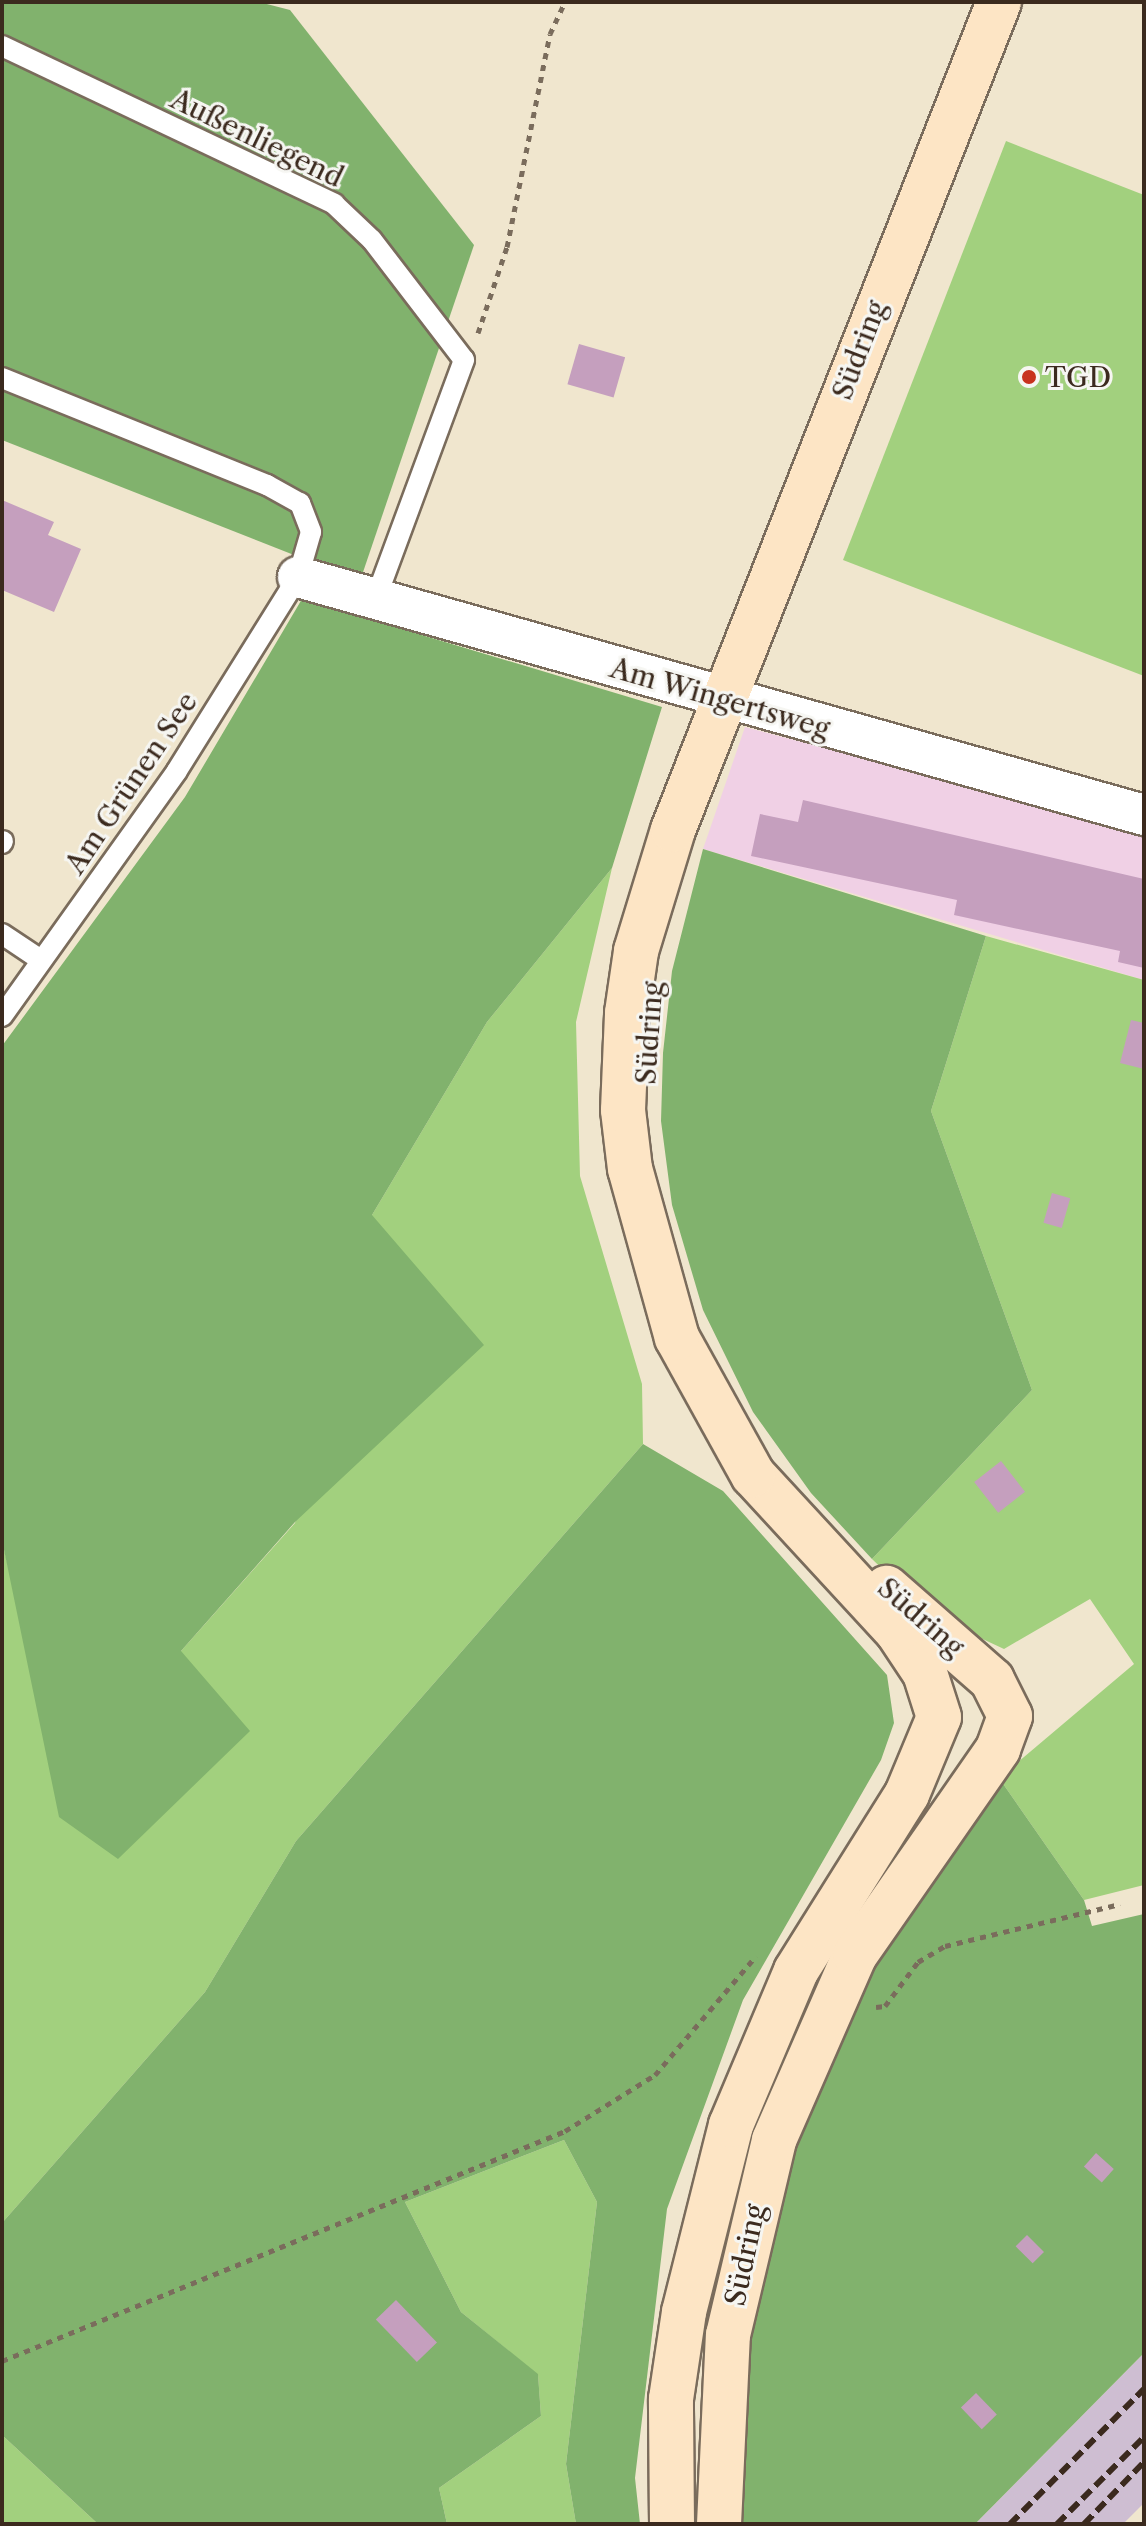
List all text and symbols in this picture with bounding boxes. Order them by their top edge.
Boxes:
street label: Außenliegend [165,82,349,194]
street label: Südring [825,296,893,404]
place label: TGD [1045,360,1111,394]
marker: TGD [1020,368,1038,386]
street label: Am Wingertsweg [606,650,834,746]
street label: Am Grünen See [58,686,204,880]
street label: Südring [629,980,669,1086]
street label: Südring [871,1570,971,1664]
street label: Südring [718,2201,772,2309]

